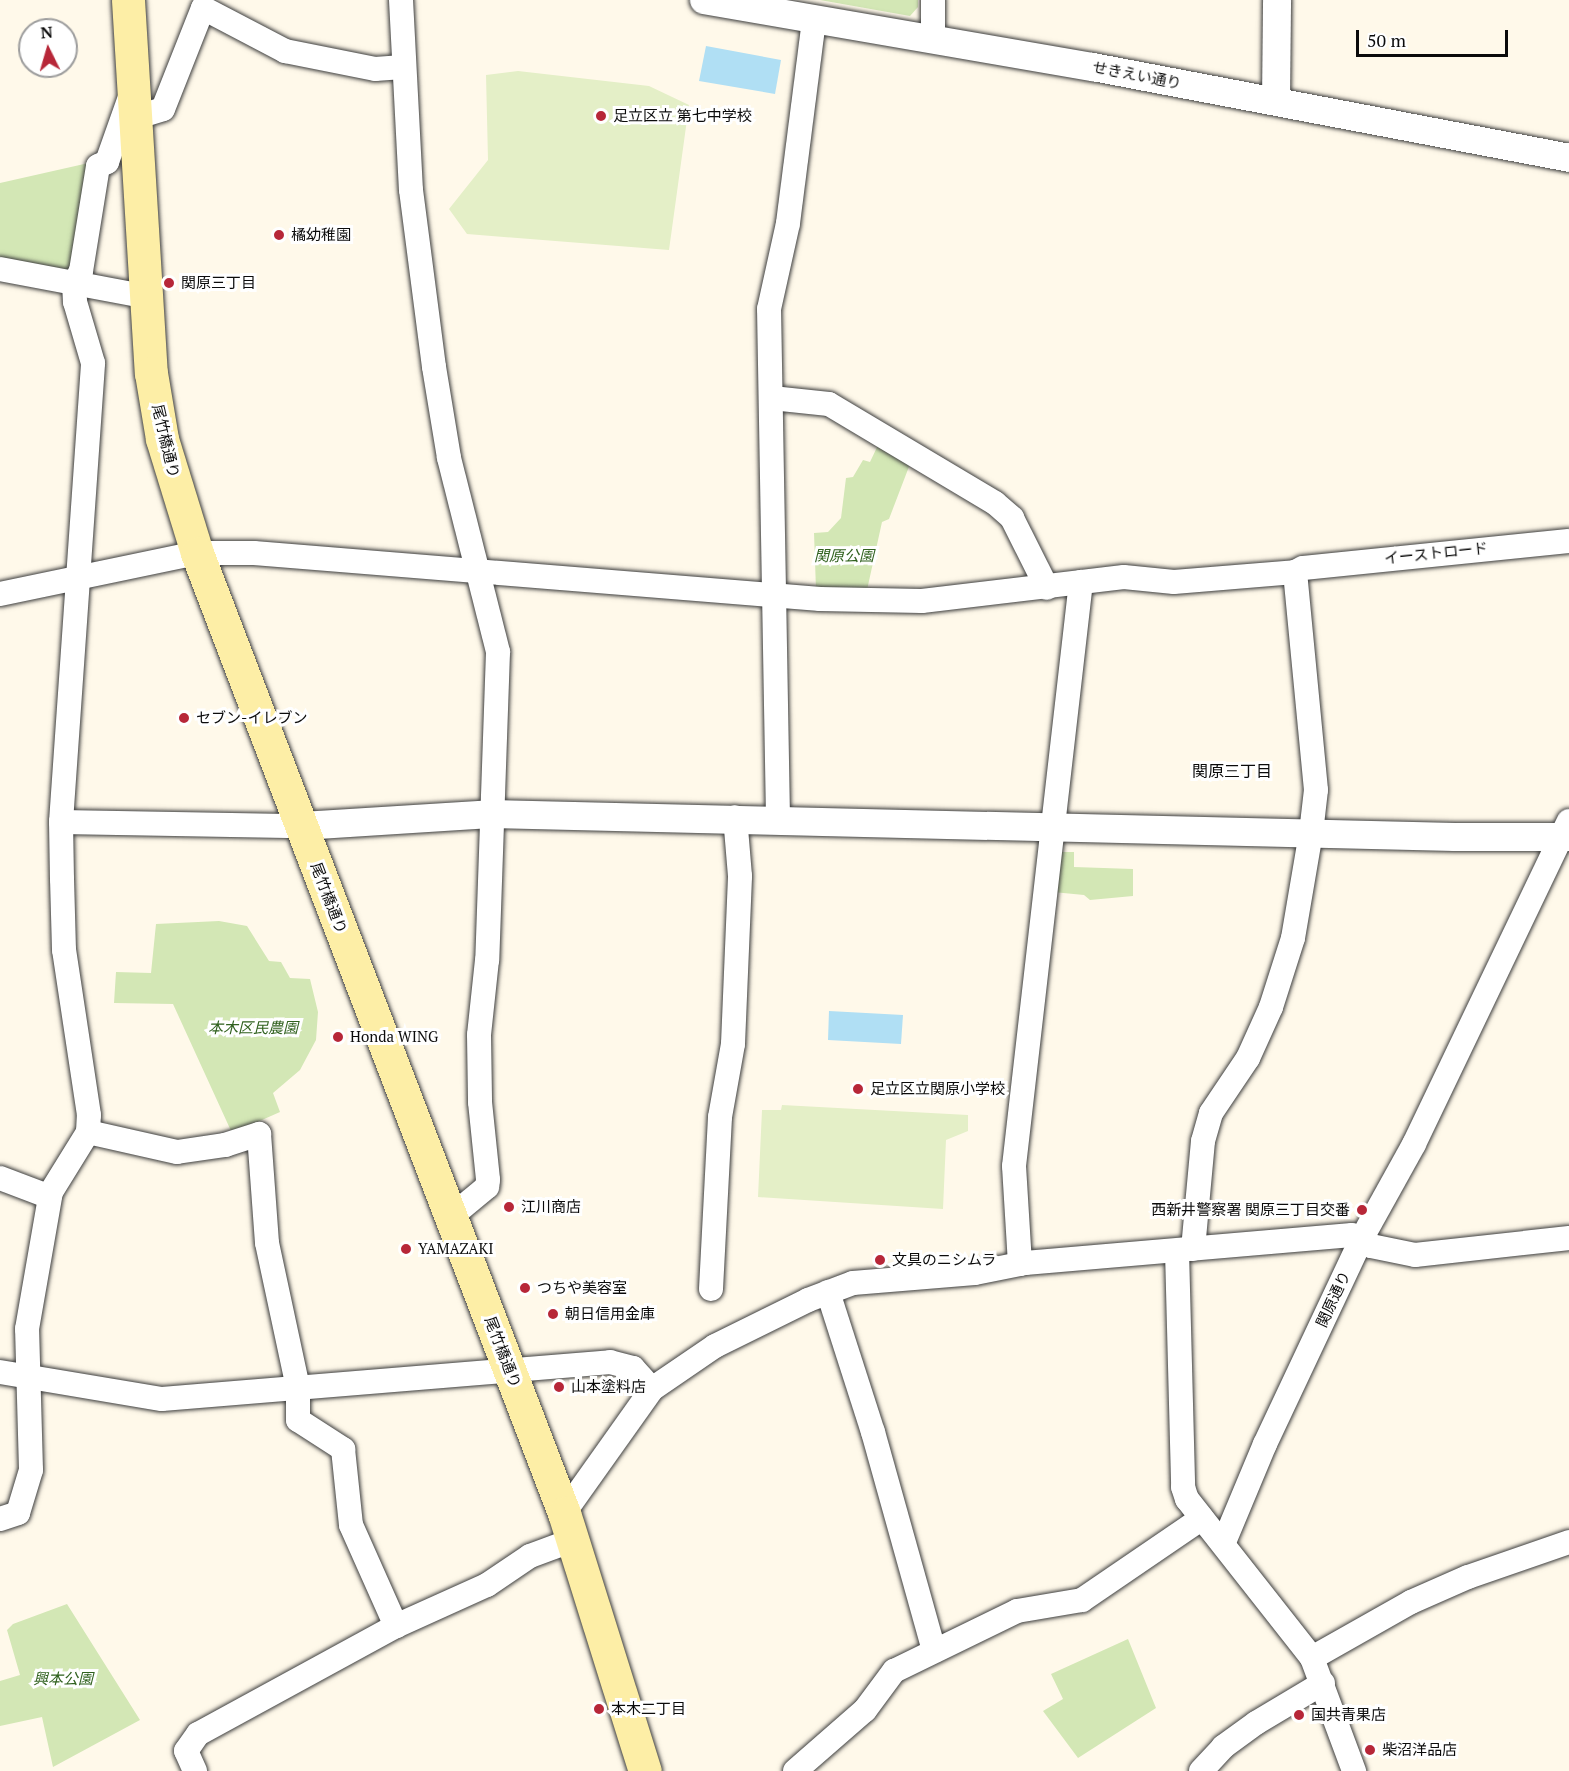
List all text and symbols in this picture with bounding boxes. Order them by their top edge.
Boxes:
north arrow [18,18,78,78]
scale bar [1359,18,1510,56]
text: N [40,21,54,44]
text: 50 m [1367,28,1406,52]
street label: せきえい通り [1091,58,1183,92]
place label: 足立区立 第七中学校 [613,107,752,125]
marker: 足立区立 第七中学校 [594,109,608,123]
place label: 橘幼稚園 [291,226,351,244]
marker: 橘幼稚園 [272,228,286,242]
place label: 関原三丁目 [181,274,256,292]
marker: 関原三丁目 [162,276,176,290]
street label: 尾竹橋通り [149,402,183,480]
street label: イーストロード [1383,539,1489,567]
park label: 関原公園 [814,547,874,565]
place label: セブン-イレブン [196,709,307,727]
marker: セブン-イレブン [177,711,191,725]
district label: 関原三丁目 [1192,761,1272,781]
street label: 尾竹橋通り [307,860,351,936]
park label: 本木区民農園 [208,1019,298,1037]
place label: Honda WING [350,1028,438,1046]
marker: Honda WING [331,1030,345,1044]
place label: 足立区立関原小学校 [870,1080,1005,1098]
marker: 足立区立関原小学校 [851,1082,865,1096]
place label: 江川商店 [521,1198,581,1216]
marker: 江川商店 [502,1200,516,1214]
place label: 西新井警察署 関原三丁目交番 [1151,1201,1350,1219]
marker: 西新井警察署 関原三丁目交番 [1355,1203,1369,1217]
place label: YAMAZAKI [418,1240,494,1258]
marker: YAMAZAKI [399,1242,413,1256]
place label: 文具のニシムラ [892,1251,997,1269]
marker: 文具のニシムラ [873,1253,887,1267]
street label: 関原通り [1312,1268,1354,1330]
place label: つちや美容室 [537,1279,627,1297]
marker: つちや美容室 [518,1281,532,1295]
place label: 朝日信用金庫 [565,1305,655,1323]
marker: 朝日信用金庫 [546,1307,560,1321]
street label: 尾竹橋通り [481,1314,525,1390]
place label: 山本塗料店 [571,1378,646,1396]
marker: 山本塗料店 [552,1380,566,1394]
park label: 興本公園 [33,1670,93,1688]
place label: 本木二丁目 [611,1700,686,1718]
marker: 本木二丁目 [592,1702,606,1716]
place label: 国共青果店 [1311,1706,1386,1724]
marker: 国共青果店 [1292,1708,1306,1722]
place label: 柴沼洋品店 [1382,1741,1457,1759]
marker: 柴沼洋品店 [1363,1743,1377,1757]

